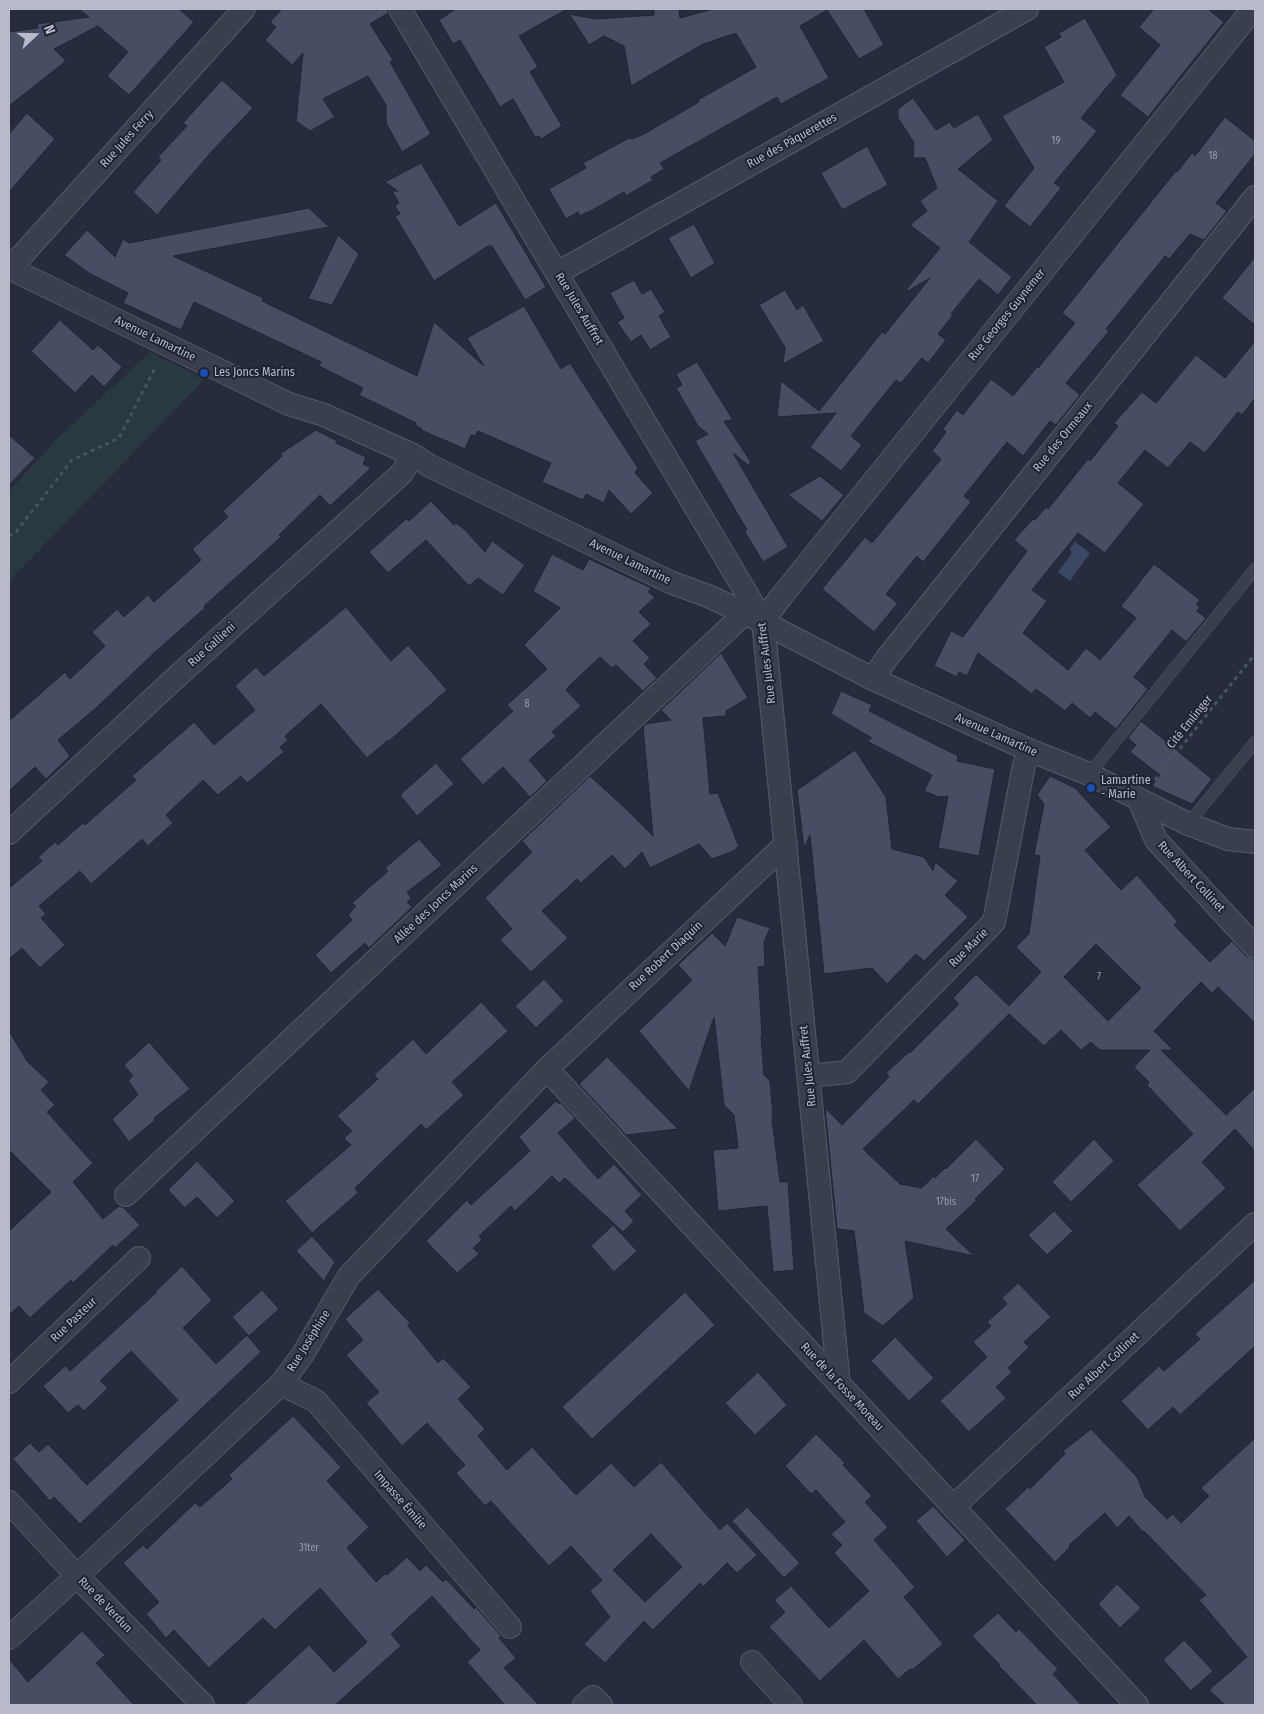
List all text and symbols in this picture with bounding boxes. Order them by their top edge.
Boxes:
north arrow [10,10,60,60]
text: N [40,22,59,36]
street label: Rue Jules Ferry [97,107,157,171]
street label: Rue des Pâquerettes [745,110,839,172]
house number: 19 [1052,135,1060,147]
house number: 18 [1209,150,1217,162]
street label: Rue Georges Guynemer [965,266,1049,364]
street label: Rue Jules Auffret [552,270,606,348]
street label: Avenue Lamartine [112,313,198,365]
place label: Les Joncs Marins [214,366,295,380]
marker: Les Joncs Marins [198,367,210,379]
street label: Rue des Ormeaux [1030,399,1096,475]
street label: Avenue Lamartine [587,536,673,588]
street label: Rue Gallieni [185,620,239,670]
street label: Rue Jules Auffret [755,622,779,704]
street label: Cité Emlinger [1164,692,1216,752]
house number: 8 [525,698,529,710]
street label: Avenue Lamartine [953,710,1039,760]
place label: Lamartine - Marie [1101,774,1151,802]
marker: Lamartine - Marie [1085,782,1097,794]
street label: Rue Albert Collinet [1154,838,1228,916]
street label: Allée des Joncs Marins [391,861,481,947]
street label: Rue Robert Diaquin [626,918,706,994]
street label: Rue Marie [947,926,991,970]
house number: 7 [1097,971,1101,983]
street label: Rue Jules Auffret [797,1025,819,1107]
house number: 17 [971,1173,979,1185]
house number: 17bis [936,1196,956,1208]
street label: Rue Pasteur [48,1295,100,1345]
street label: Rue Joséphine [284,1307,334,1375]
street label: Rue Albert Collinet [1065,1329,1143,1403]
street label: Rue de la Fosse Moreau [797,1340,887,1434]
street label: Impasse Émilie [371,1468,429,1532]
house number: 31ter [299,1542,319,1554]
street label: Rue de Verdun [75,1574,135,1636]

